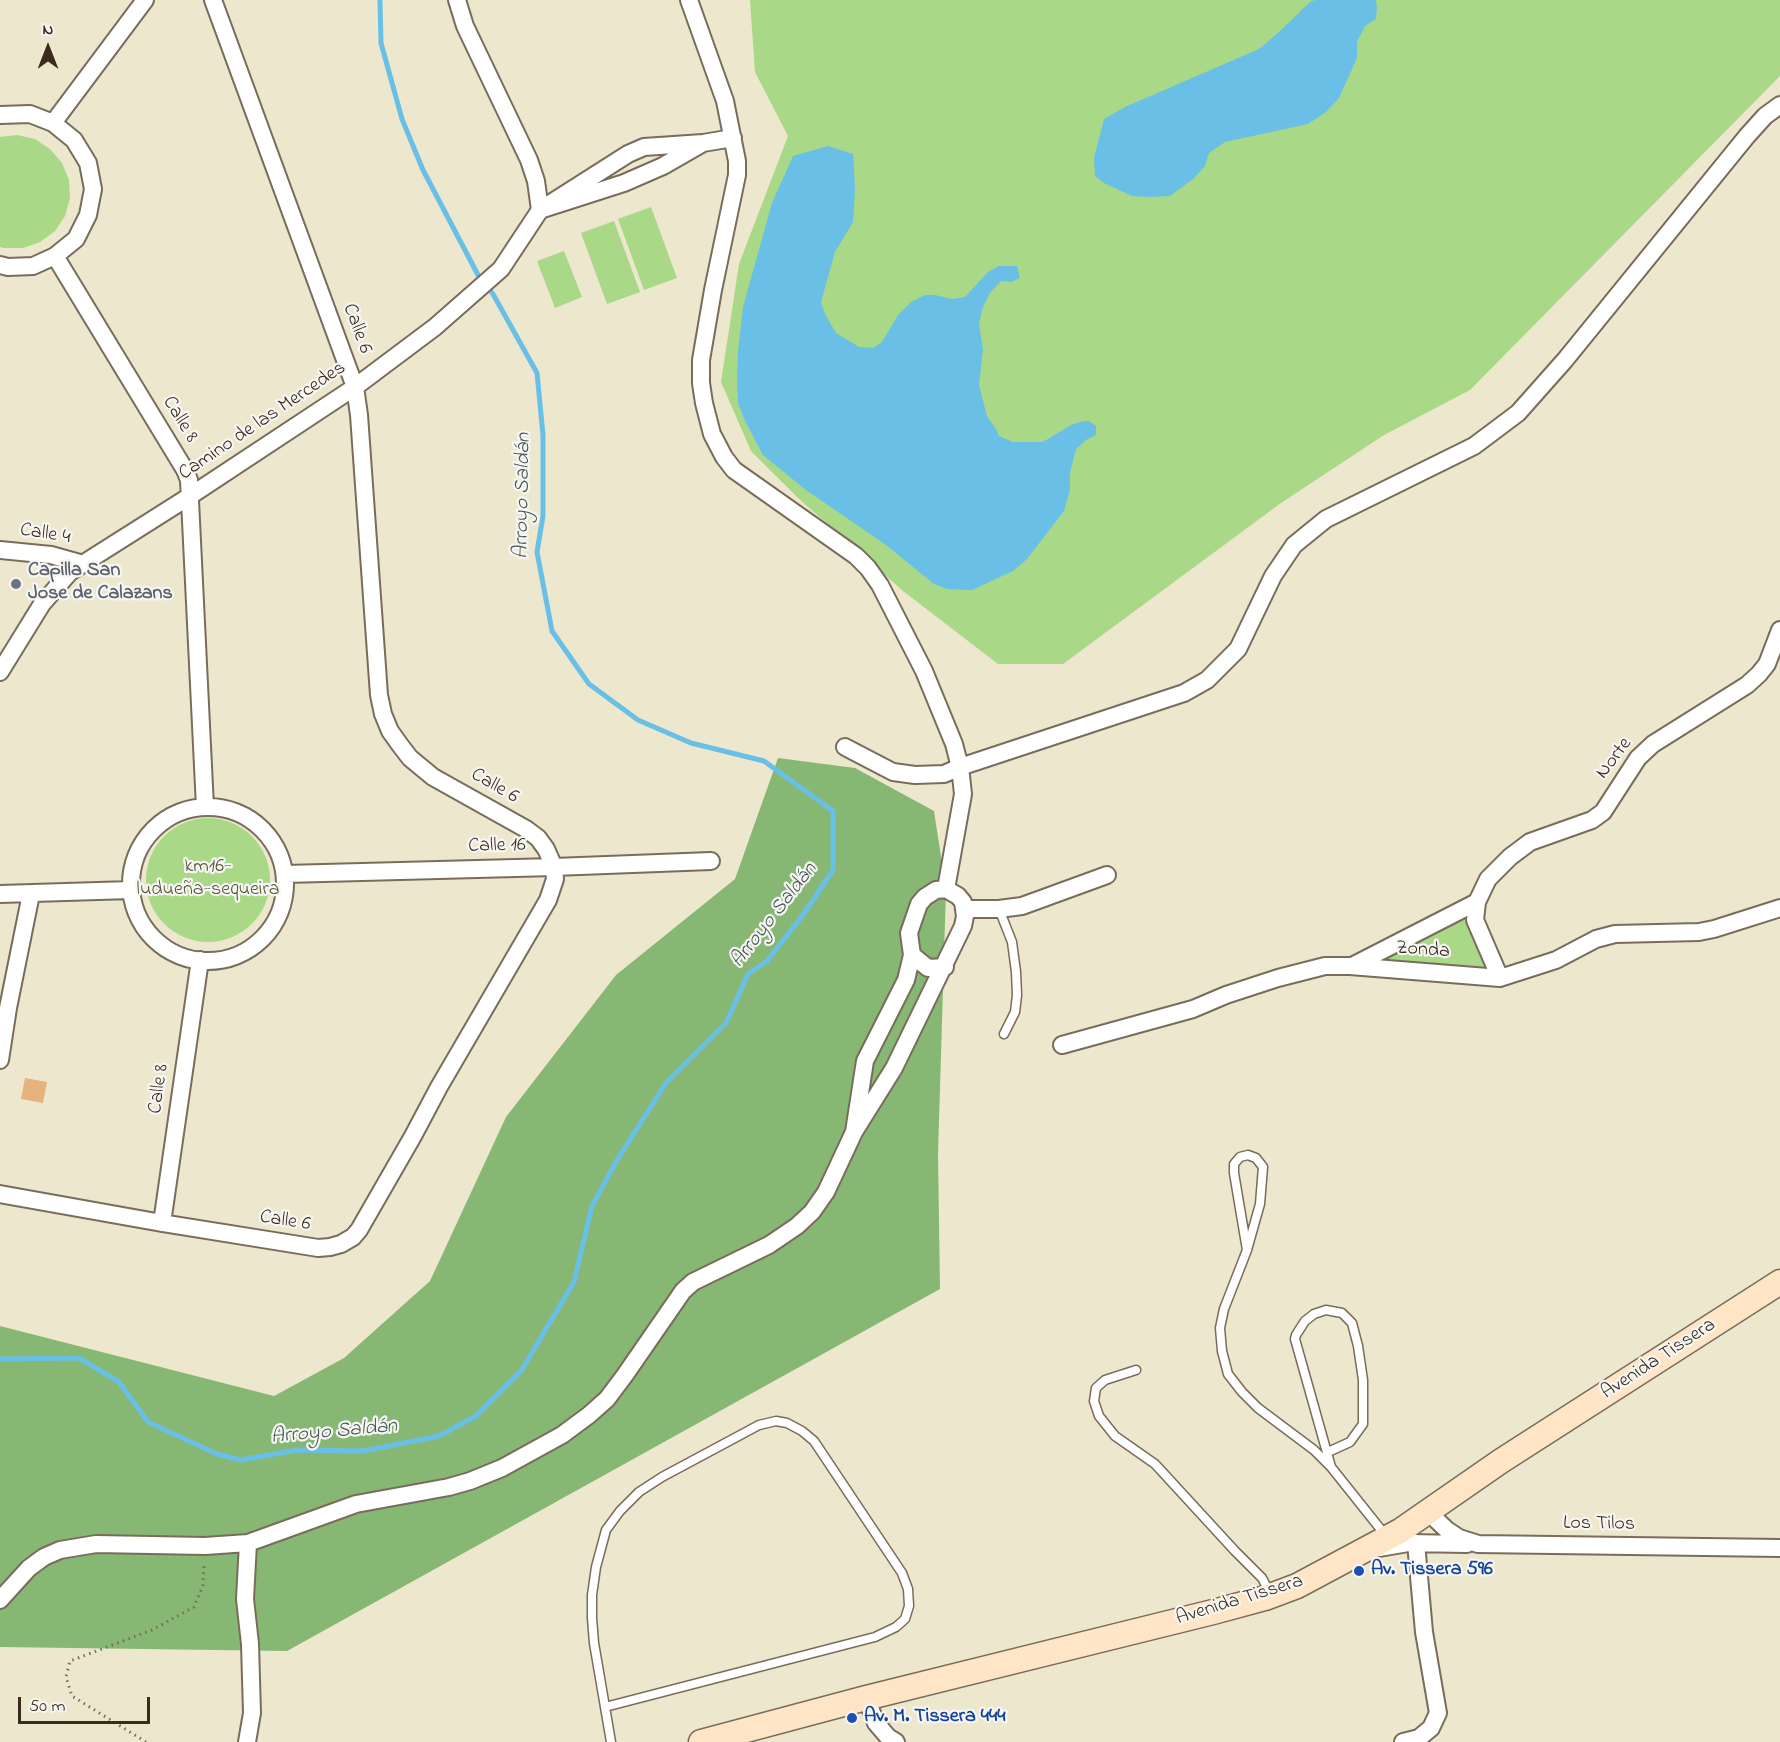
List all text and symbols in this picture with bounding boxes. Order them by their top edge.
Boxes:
north arrow [18,18,78,78]
text: N [43,18,53,42]
street label: Calle 6 [336,301,376,357]
street label: Camino de las Mercedes [175,357,351,487]
street label: Calle 8 [156,392,202,448]
water label: Arroyo Saldán [510,433,538,559]
street label: Calle 4 [18,519,72,551]
place label: Capilla San Jose de Calazans [28,560,173,607]
marker: Capilla San Jose de Calazans [9,577,23,591]
street label: Norte [1592,733,1638,785]
street label: Calle 6 [466,764,522,810]
street label: Calle 16 [468,834,526,860]
park label: km16- ludueña-sequeira [137,856,279,903]
water label: Arroyo Saldán [726,858,824,974]
street label: Zonda [1395,937,1451,965]
street label: Calle 8 [145,1063,175,1115]
street label: Calle 6 [258,1206,312,1238]
street label: Avenida Tissera [1597,1314,1721,1406]
water label: Arroyo Saldán [270,1415,398,1451]
street label: Los Tilos [1563,1512,1635,1538]
place label: Av. Tissera 596 [1371,1559,1493,1583]
marker: Av. Tissera 596 [1352,1564,1366,1578]
street label: Avenida Tissera [1174,1570,1306,1632]
scale bar [21,1685,153,1723]
text: 50 m [29,1694,66,1720]
place label: Av. M. Tissera 444 [864,1706,1005,1730]
marker: Av. M. Tissera 444 [845,1711,859,1725]

